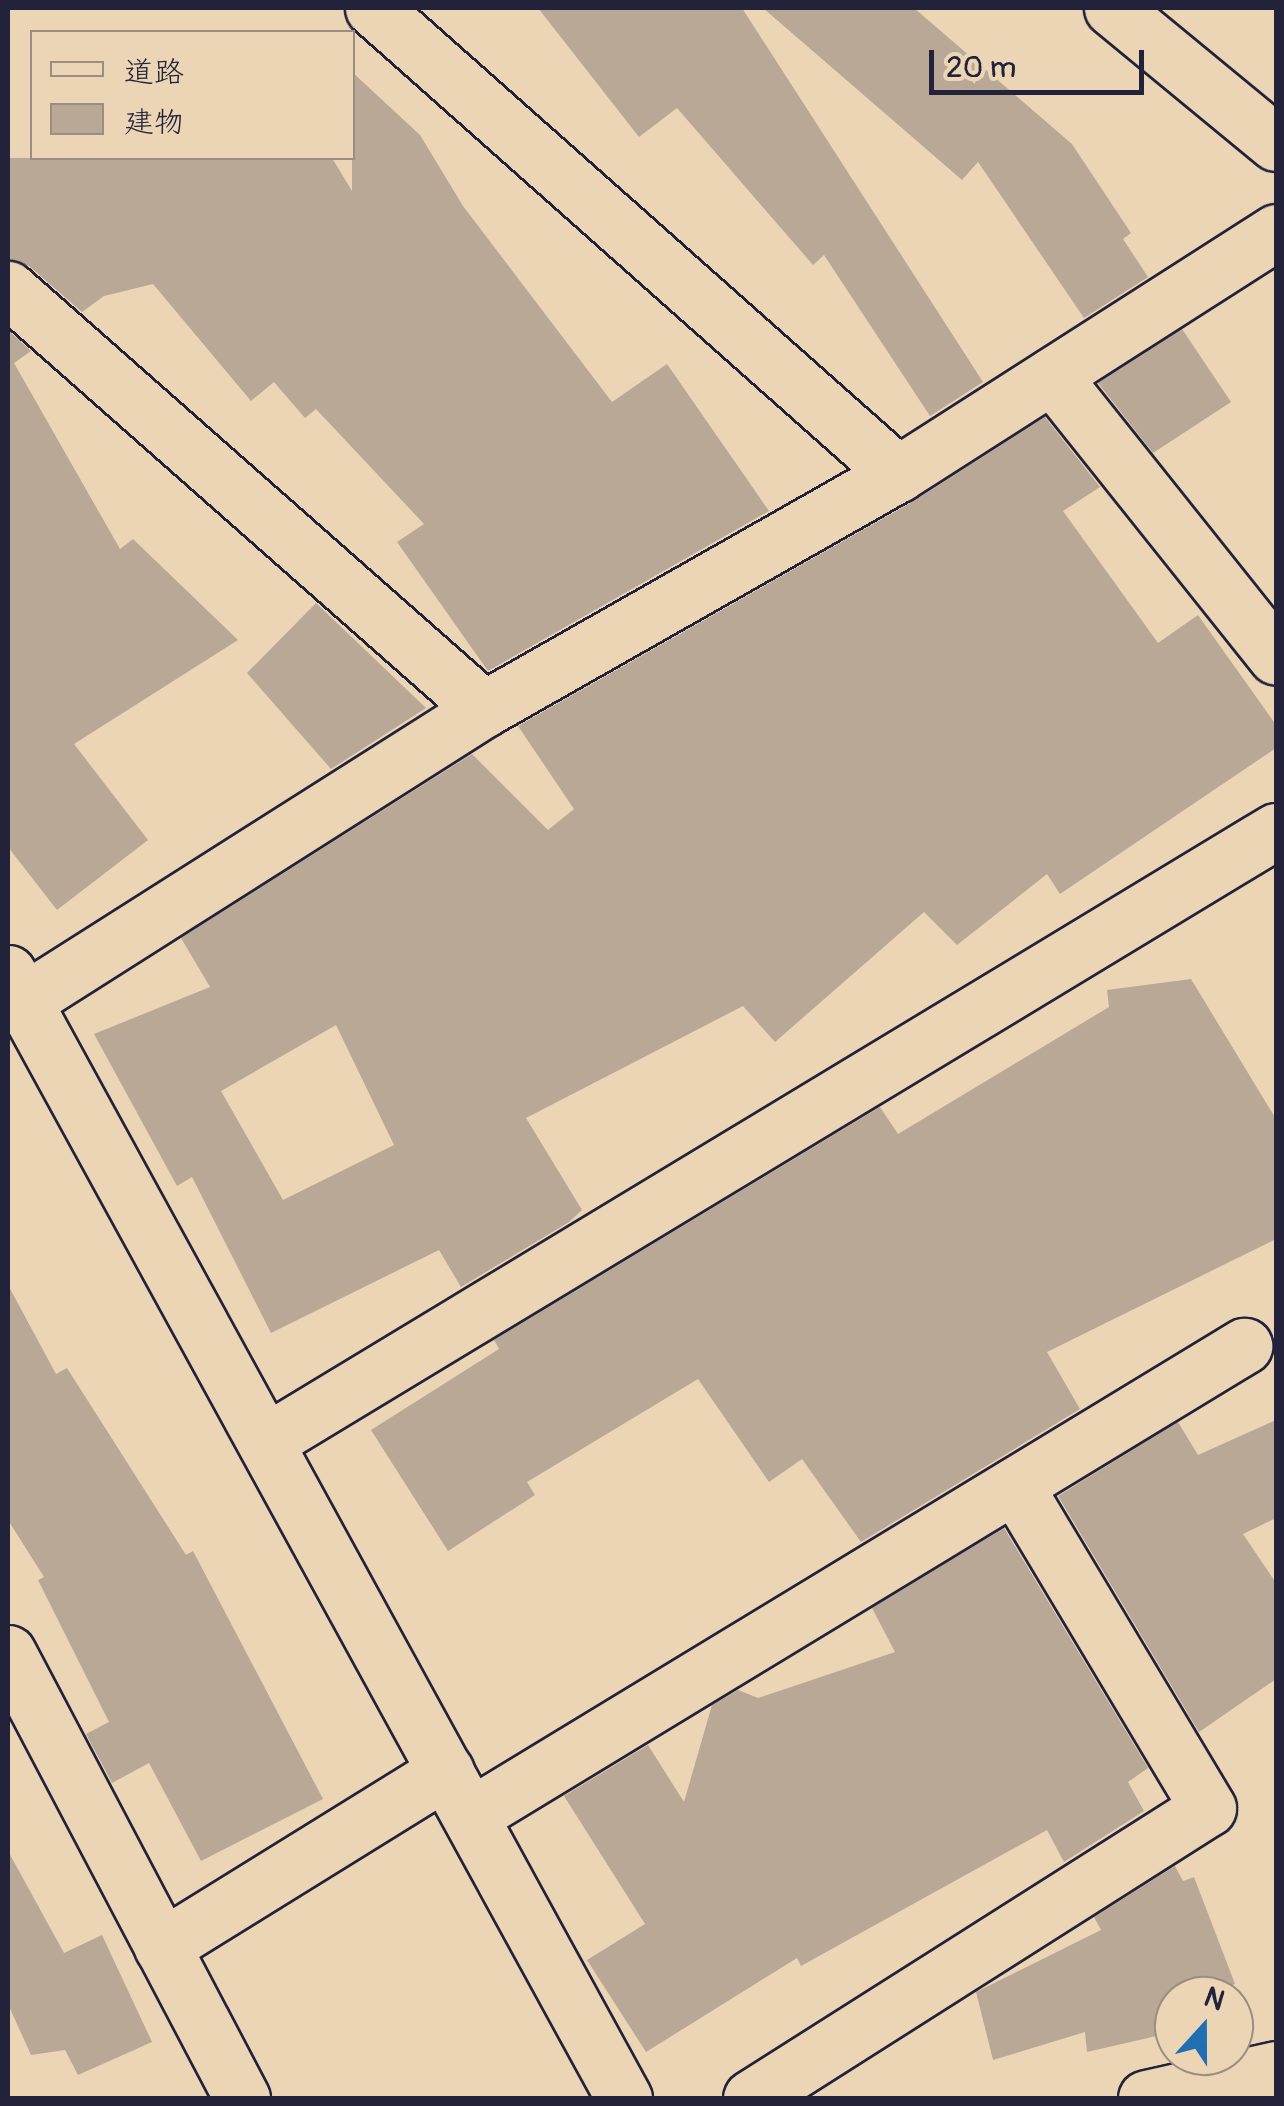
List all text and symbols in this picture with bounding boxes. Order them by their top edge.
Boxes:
legend [30,30,355,160]
scale bar [934,30,1149,92]
text: 20 m [946,49,1016,86]
text: 道路 [124,54,184,91]
text: 建物 [124,104,184,141]
north arrow [1154,1976,1254,2076]
text: N [1199,1980,1229,2019]

